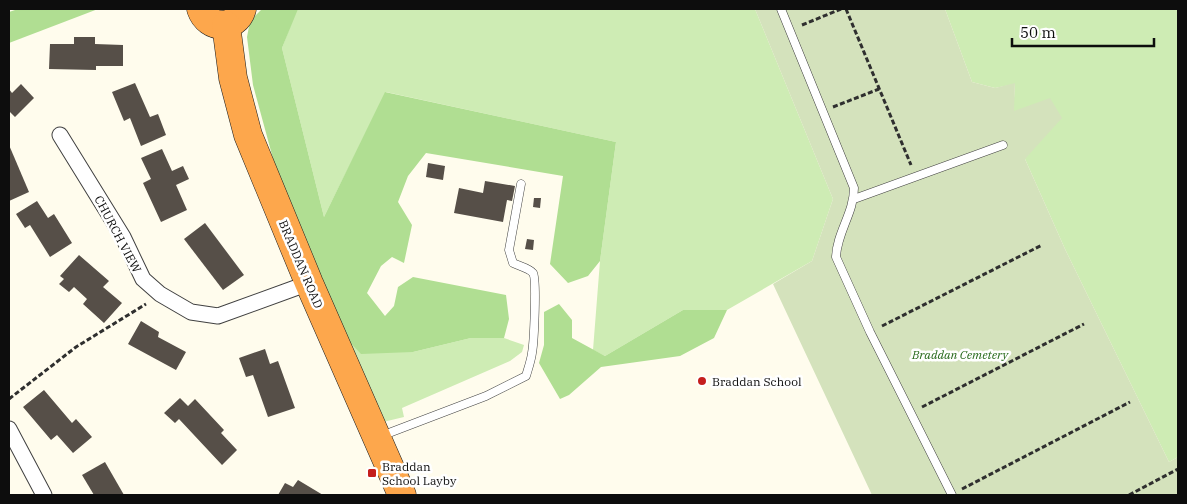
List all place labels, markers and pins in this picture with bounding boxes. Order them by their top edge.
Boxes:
place label: Braddan School [712,374,802,389]
marker: Braddan School [696,375,708,387]
place label: Braddan School Layby [382,459,457,488]
marker: Braddan School Layby [366,467,378,479]

